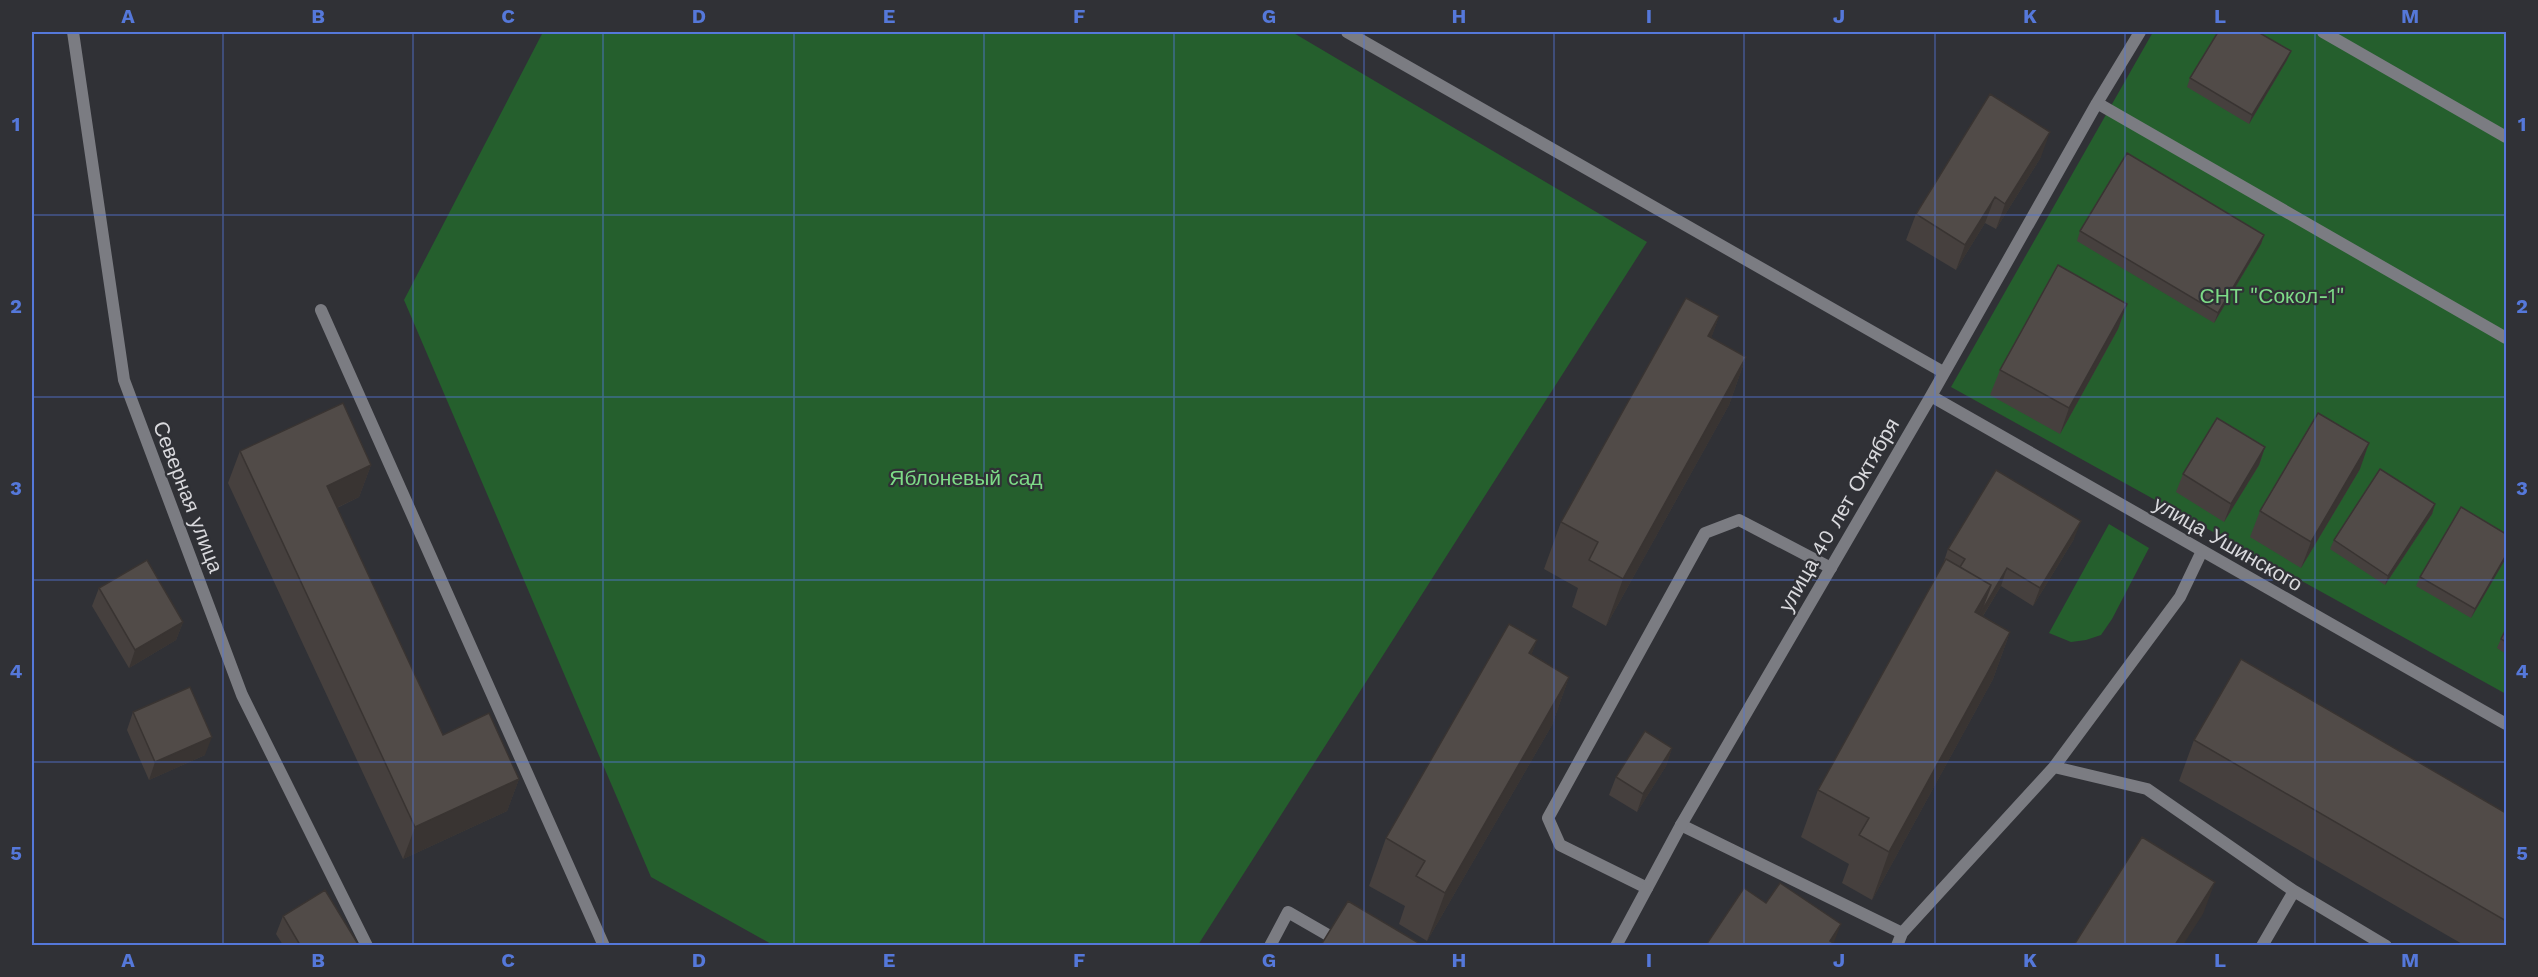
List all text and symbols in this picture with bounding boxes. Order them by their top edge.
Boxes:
text: A [121,4,135,28]
text: B [311,4,325,28]
text: C [501,4,515,28]
text: D [692,4,706,28]
text: E [883,4,895,28]
text: F [1073,4,1085,28]
text: G [1262,4,1276,28]
text: H [1452,4,1466,28]
text: I [1646,4,1652,28]
text: J [1833,4,1845,28]
text: K [2023,4,2037,28]
text: L [2214,4,2226,28]
text: M [2401,4,2419,28]
text: 1 [12,112,20,136]
text: 1 [2518,112,2526,136]
park label: СНТ "Сокол-1" [2199,283,2345,308]
text: 2 [10,294,22,318]
text: 2 [2516,294,2528,318]
street label: улица 40 лет Октября [1773,413,1904,616]
street label: Северная улица [148,417,229,577]
park label: Яблоневый сад [889,465,1043,490]
text: 3 [10,476,22,500]
text: 3 [2516,476,2528,500]
street label: улица Ушинского [2149,491,2307,596]
text: 4 [10,659,23,683]
text: 4 [2516,659,2529,683]
text: 5 [10,841,22,865]
text: 5 [2516,841,2528,865]
text: A [121,948,135,972]
text: B [311,948,325,972]
text: C [501,948,515,972]
text: D [692,948,706,972]
text: E [883,948,895,972]
text: F [1073,948,1085,972]
text: G [1262,948,1276,972]
text: H [1452,948,1466,972]
text: I [1646,948,1652,972]
text: J [1833,948,1845,972]
text: K [2023,948,2037,972]
text: L [2214,948,2226,972]
text: M [2401,948,2419,972]

